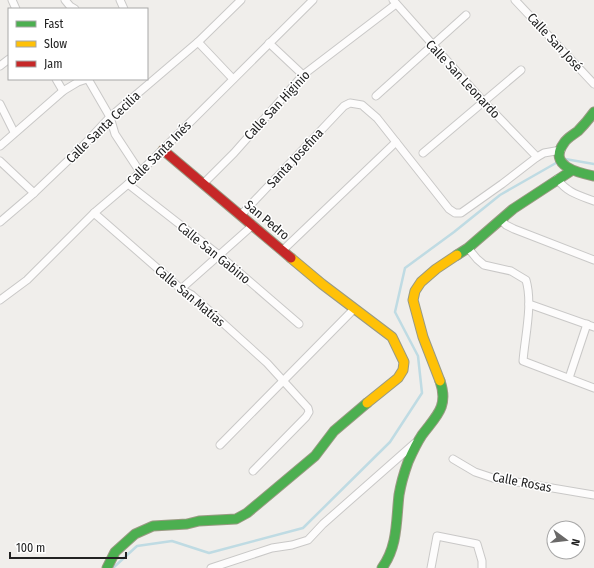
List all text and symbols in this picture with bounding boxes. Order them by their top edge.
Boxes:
legend [8,8,148,80]
street label: Calle San José [524,10,586,74]
text: Fast [44,17,63,31]
text: Slow [44,37,67,51]
street label: Calle San Leonardo [423,37,503,121]
text: Jam [44,57,62,71]
street label: Calle San Higinio [241,67,313,143]
street label: Calle Santa Cecilia [63,88,143,166]
street label: Calle Santa Inés [124,118,194,188]
street label: Santa Josefina [264,125,326,191]
street label: San Pedro [242,197,292,243]
street label: Calle San Gabino [175,219,254,287]
street label: Calle San Matías [152,262,228,330]
street label: Calle Rosas [491,469,553,495]
north arrow [546,520,586,560]
scale bar [10,534,126,560]
text: N [568,538,582,547]
text: 100 m [16,541,45,555]

